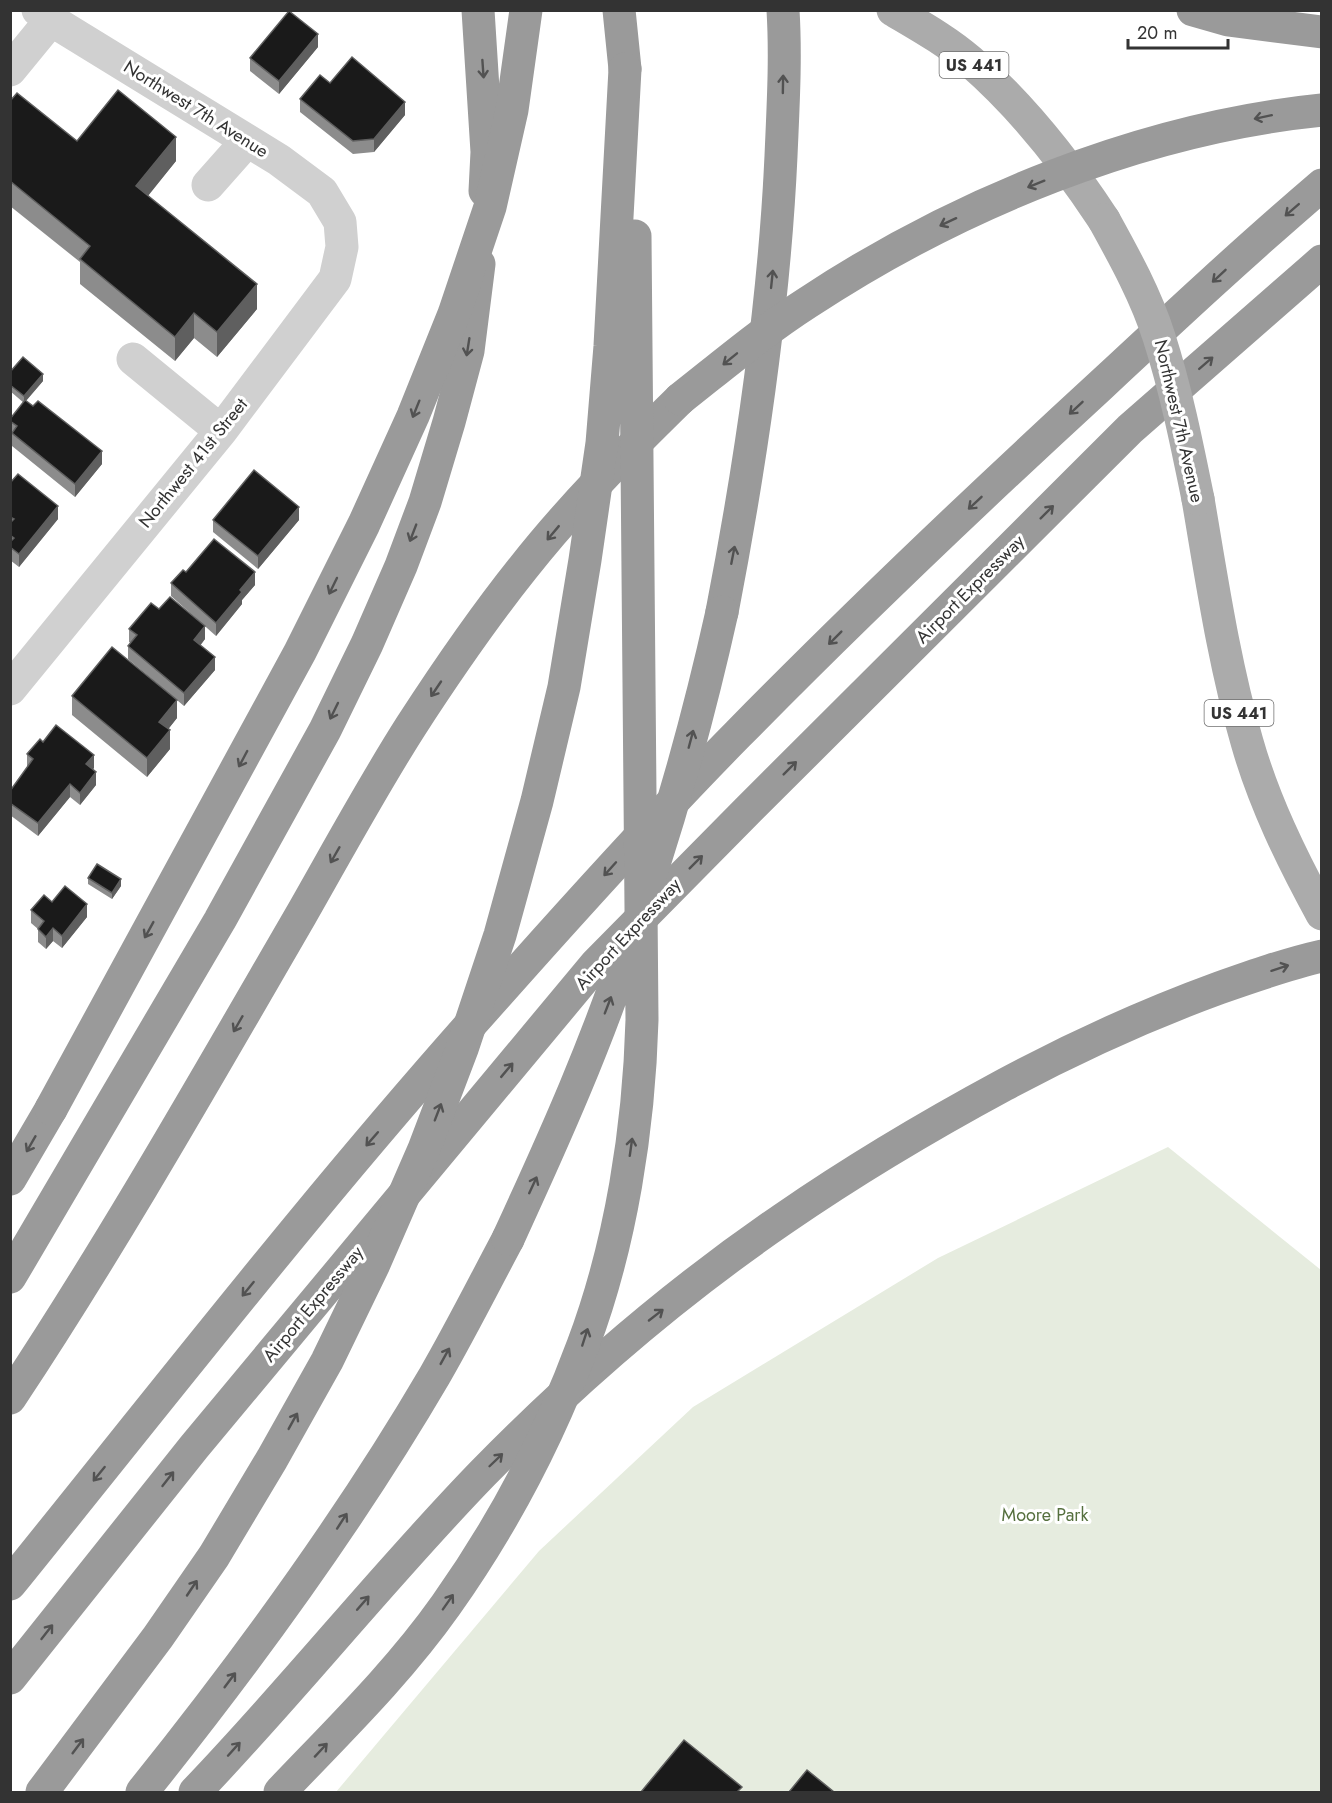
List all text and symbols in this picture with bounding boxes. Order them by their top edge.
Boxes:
scale bar [1128,12,1228,50]
text: 20 m [1137,20,1177,46]
road number: US 441 [940,52,1008,78]
street label: Northwest 7th Avenue [118,54,274,164]
one-way arrow [477,58,488,78]
one-way arrow [777,75,789,95]
one-way arrow [1254,112,1274,123]
one-way arrow [1028,179,1046,190]
one-way arrow [1284,204,1300,217]
one-way arrow [939,218,957,229]
one-way arrow [767,269,778,289]
one-way arrow [1212,269,1227,283]
one-way arrow [463,336,474,356]
street label: Northwest 7th Avenue [1148,337,1210,505]
one-way arrow [723,352,738,366]
one-way arrow [1198,356,1213,370]
street label: Northwest 41st Street [132,392,254,533]
one-way arrow [410,400,421,418]
one-way arrow [1069,401,1084,415]
one-way arrow [968,495,983,510]
one-way arrow [1040,504,1055,519]
one-way arrow [407,524,418,542]
one-way arrow [546,525,560,540]
street label: Airport Expressway [910,529,1030,649]
one-way arrow [728,546,739,565]
one-way arrow [327,576,338,594]
one-way arrow [827,630,842,645]
one-way arrow [430,680,442,696]
road number: US 441 [1204,700,1274,726]
one-way arrow [328,702,339,720]
one-way arrow [686,730,698,749]
one-way arrow [237,749,248,767]
one-way arrow [783,760,797,775]
one-way arrow [329,846,341,863]
one-way arrow [689,855,704,870]
one-way arrow [603,862,617,877]
street label: Airport Expressway [569,872,687,996]
one-way arrow [143,920,154,938]
one-way arrow [1270,961,1289,972]
one-way arrow [603,997,614,1015]
one-way arrow [231,1015,243,1032]
one-way arrow [500,1063,514,1078]
one-way arrow [433,1103,444,1122]
one-way arrow [365,1131,379,1146]
one-way arrow [25,1135,37,1152]
one-way arrow [625,1138,636,1158]
one-way arrow [527,1177,539,1195]
street label: Airport Expressway [257,1240,370,1368]
one-way arrow [242,1281,255,1297]
one-way arrow [648,1309,664,1322]
one-way arrow [581,1328,592,1347]
one-way arrow [440,1347,452,1364]
one-way arrow [287,1413,299,1430]
one-way arrow [489,1453,504,1468]
one-way arrow [93,1465,106,1481]
one-way arrow [162,1472,175,1488]
park label: Moore Park [1002,1502,1089,1528]
one-way arrow [336,1513,348,1530]
one-way arrow [186,1580,198,1597]
one-way arrow [357,1595,370,1611]
one-way arrow [442,1595,454,1611]
one-way arrow [40,1624,53,1640]
one-way arrow [223,1673,236,1689]
one-way arrow [71,1738,84,1754]
one-way arrow [227,1742,241,1757]
one-way arrow [313,1743,327,1758]

